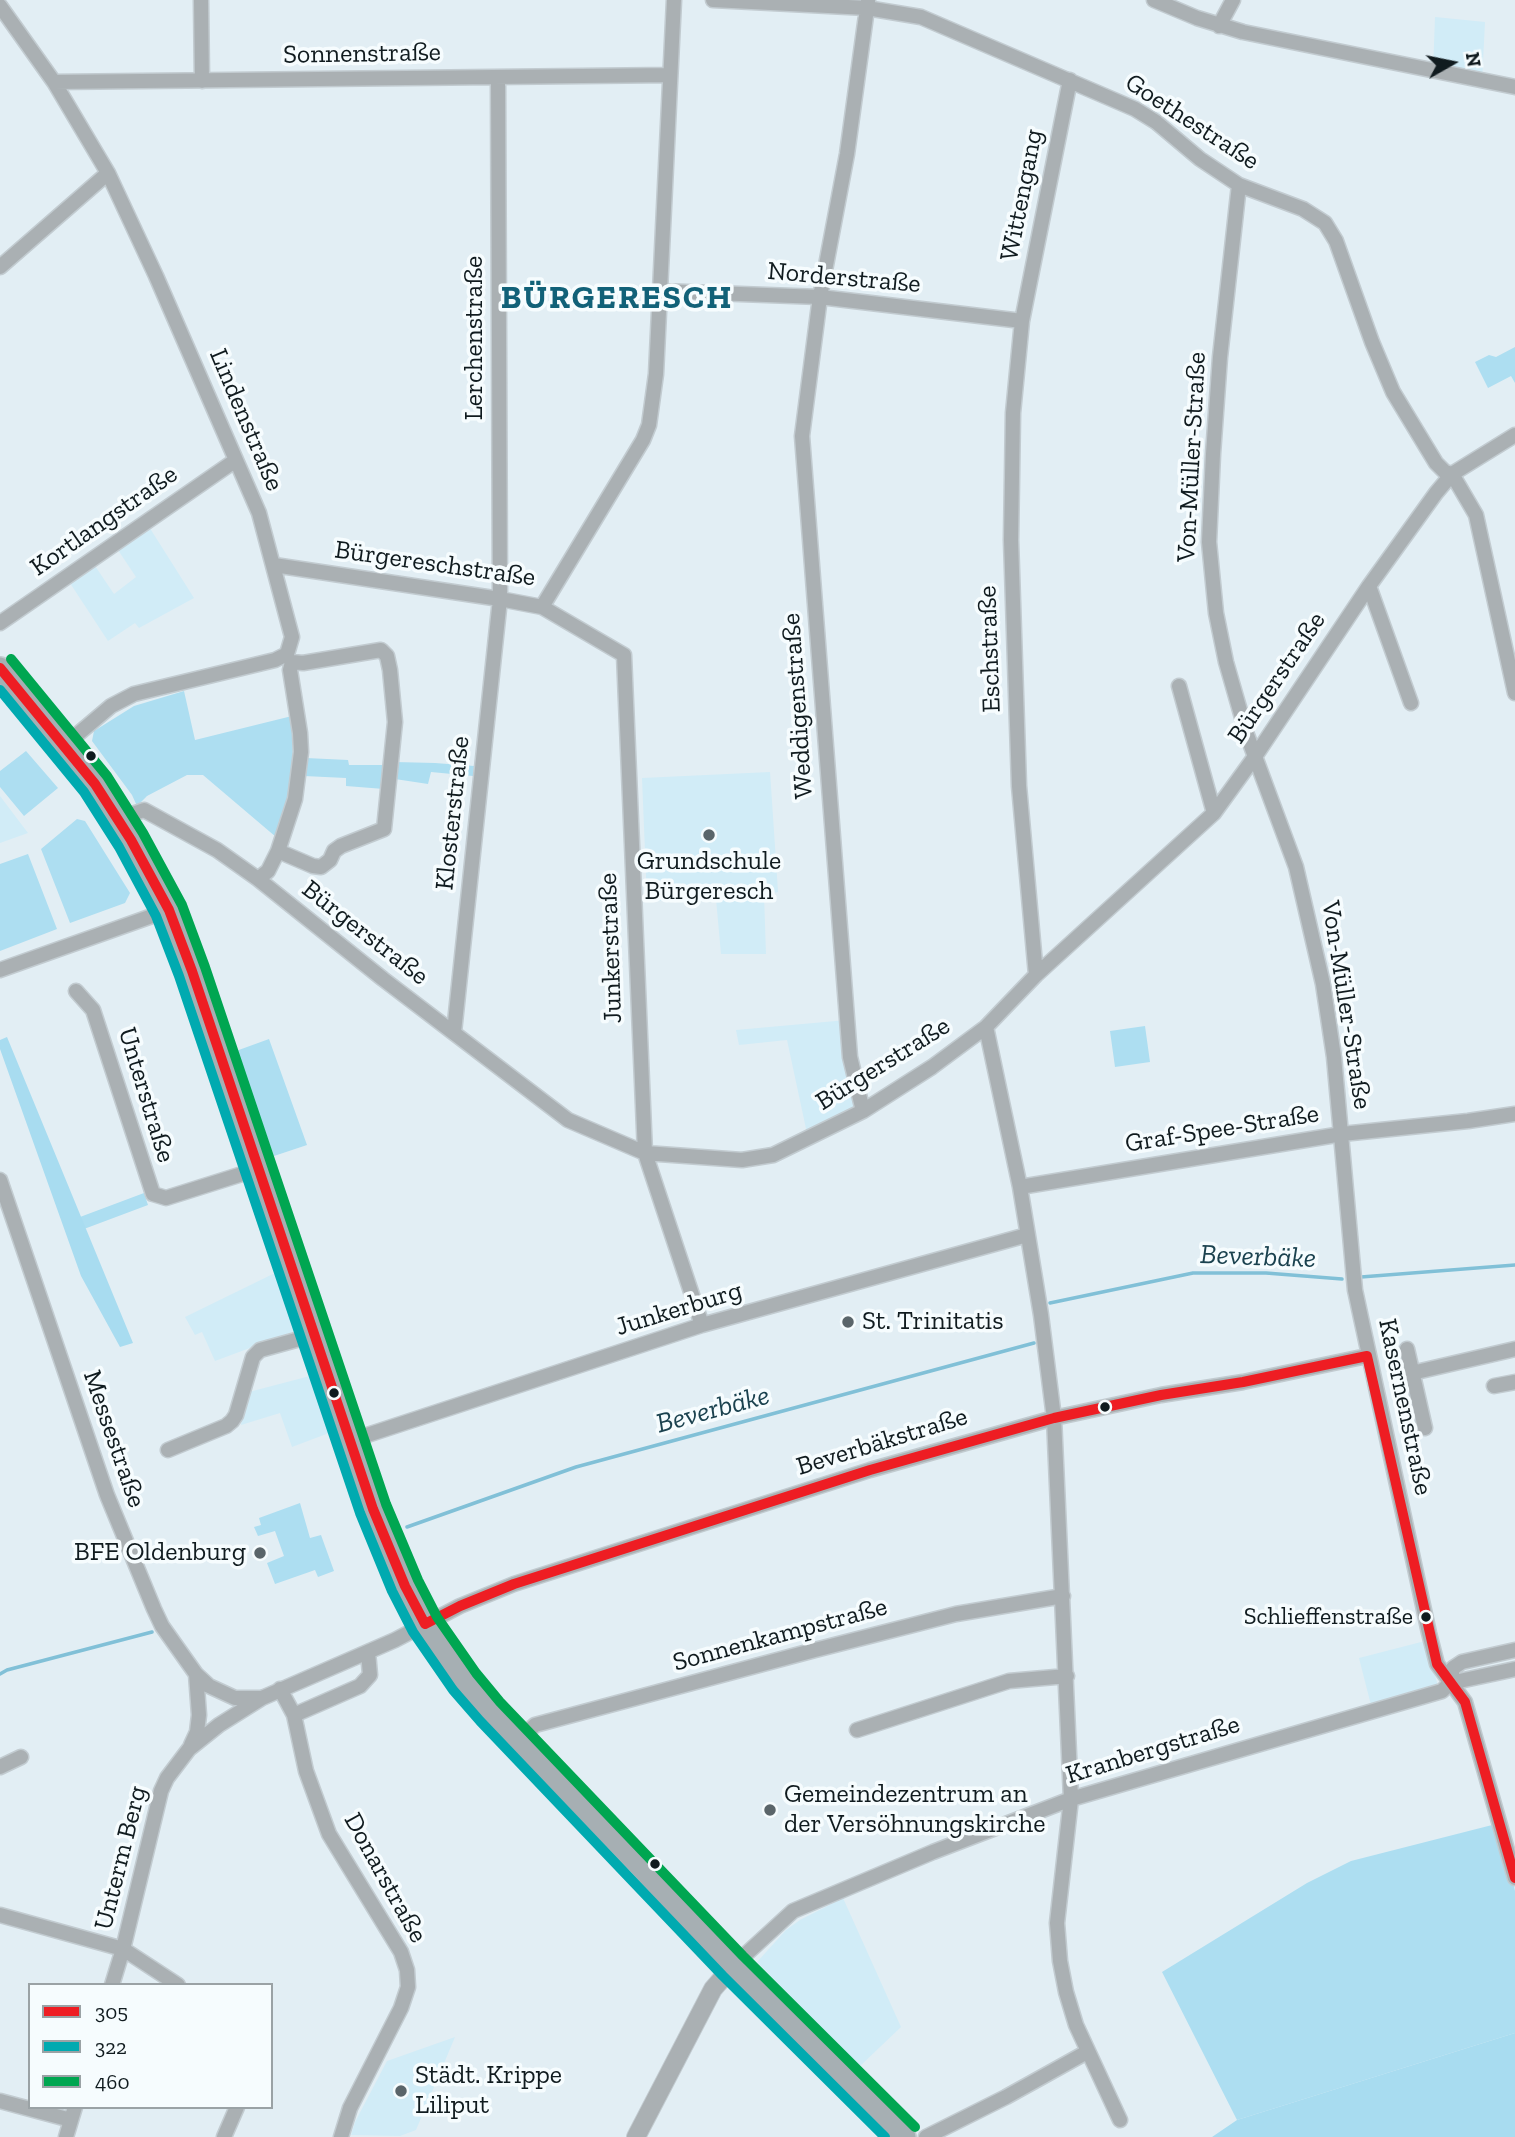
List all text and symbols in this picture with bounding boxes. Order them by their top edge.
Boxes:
north arrow [1417,28,1487,98]
street label: Sonnenstraße [283,37,441,71]
text: N [1461,51,1486,69]
street label: Goethestraße [1119,67,1265,177]
street label: Wittengang [994,127,1050,263]
street label: Lerchenstraße [459,256,491,420]
street label: Norderstraße [766,256,922,300]
district label: BÜRGERESCH [502,279,732,319]
street label: Lindenstraße [202,344,290,496]
street label: Von-Müller-Straße [1171,351,1213,563]
street label: Kortlangstraße [24,459,184,583]
street label: Bürgereschstraße [333,534,537,594]
street label: Eschstraße [972,585,1008,713]
street label: Bürgerstraße [1221,606,1333,750]
street label: Weddigenstraße [776,612,820,800]
street label: Klosterstraße [429,734,477,892]
unlabelled marker [84,749,98,763]
marker: Grundschule Bürgeresch [701,827,717,843]
place label: Grundschule Bürgeresch [637,846,781,908]
street label: Junkerstraße [593,872,629,1024]
street label: Bürgerstraße [295,874,435,992]
street label: Von-Müller-Straße [1314,899,1378,1111]
street label: Bürgerstraße [810,1010,956,1118]
street label: Unterstraße [111,1024,181,1166]
street label: Graf-Spee-Straße [1123,1098,1321,1160]
water label: Beverbäke [1199,1238,1317,1276]
street label: Junkerburg [612,1275,746,1343]
place label: St. Trinitatis [862,1306,1004,1338]
marker: St. Trinitatis [840,1314,856,1330]
street label: Kasernenstraße [1371,1316,1439,1498]
street label: Messestraße [76,1366,152,1512]
water label: Beverbäke [653,1379,773,1441]
unlabelled marker [327,1386,341,1400]
unlabelled marker [1098,1400,1112,1414]
street label: Beverbäkstraße [793,1401,971,1483]
place label: BFE Oldenburg [74,1537,246,1569]
marker: BFE Oldenburg [252,1545,268,1561]
street label: Sonnenkampstraße [669,1591,891,1679]
place label: Schlieffenstraße [1244,1603,1413,1631]
marker: Schlieffenstraße [1419,1610,1433,1624]
street label: Kranbergstraße [1062,1709,1244,1791]
place label: Gemeindezentrum an der Versöhnungskirche [784,1779,1045,1840]
street label: Unterm Berg [88,1783,154,1933]
marker: Gemeindezentrum an der Versöhnungskirche [762,1802,778,1818]
street label: Donarstraße [337,1808,433,1948]
unlabelled marker [648,1857,662,1871]
legend [28,1983,273,2109]
text: 305 [95,1999,128,2024]
text: 322 [95,2034,127,2059]
place label: Städt. Krippe Liliput [415,2060,562,2122]
text: 460 [95,2069,130,2094]
marker: Städt. Krippe Liliput [393,2083,409,2099]

